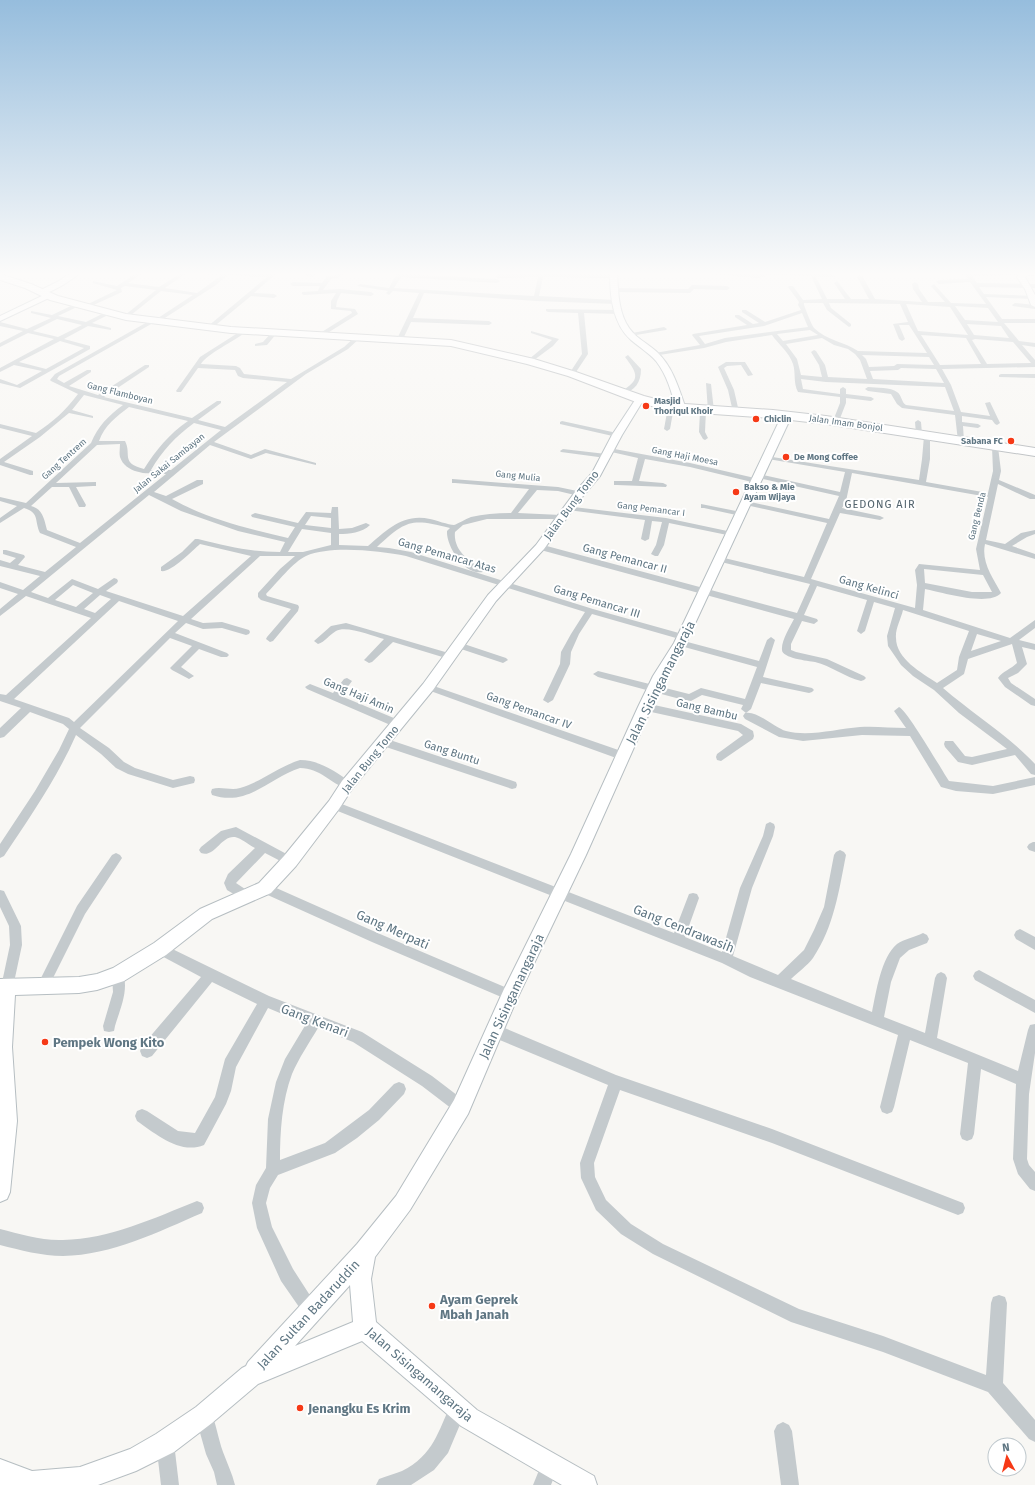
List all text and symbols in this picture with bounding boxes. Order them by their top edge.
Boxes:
street label: Gang Flamboyan [86,380,154,406]
place label: Masjid Thoriqul Khoir [654,396,713,416]
marker: Masjid Thoriqul Khoir [641,401,651,411]
street label: Jalan Imam Bonjol [808,413,884,433]
marker: Chiclin [751,414,761,424]
place label: Chiclin [764,414,792,424]
street label: Jalan Sakai Sambayan [131,431,207,495]
street label: Gang Tentrem [40,436,88,482]
place label: Sabana FC [961,436,1004,446]
marker: Sabana FC [1006,436,1016,446]
street label: Gang Haji Moesa [651,445,719,467]
marker: De Mong Coffee [781,452,791,462]
place label: De Mong Coffee [794,452,858,462]
street label: Jalan Bung Tomo [541,468,602,542]
street label: Gang Mulia [495,469,541,483]
place label: Bakso & Mie Ayam Wijaya [743,482,795,502]
marker: Bakso & Mie Ayam Wijaya [731,487,741,497]
street label: Gang Benda [966,491,988,541]
district label: GEDONG AIR [844,498,916,511]
street label: Gang Pemancar I [616,500,686,518]
street label: Gang Pemancar Atas [396,535,497,576]
street label: Gang Pemancar II [581,541,668,576]
street label: Gang Kelinci [838,573,900,602]
street label: Gang Pemancar III [552,582,642,621]
street label: Jalan Sisingamangaraja [623,618,698,746]
street label: Gang Haji Amin [321,675,396,716]
street label: Gang Pemancar IV [485,689,574,732]
street label: Gang Bambu [675,696,739,723]
street label: Jalan Bung Tomo [339,723,402,796]
street label: Gang Buntu [422,737,481,768]
street label: Gang Cendrawasih [631,901,737,956]
street label: Gang Merpati [354,907,432,952]
street label: Jalan Sisingamangaraja [476,931,547,1061]
street label: Gang Kenari [279,1001,351,1040]
place label: Pempek Wong Kito [53,1035,165,1050]
marker: Pempek Wong Kito [40,1037,50,1047]
street label: Jalan Sultan Badaruddin [254,1257,363,1372]
place label: Ayam Geprek Mbah Janah [439,1292,519,1322]
marker: Ayam Geprek Mbah Janah [427,1301,437,1311]
street label: Jalan Sisingamangaraja [363,1324,476,1425]
place label: Jenangku Es Krim [307,1401,410,1416]
marker: Jenangku Es Krim [295,1403,305,1413]
north arrow [987,1437,1027,1477]
text: N [1001,1441,1010,1454]

